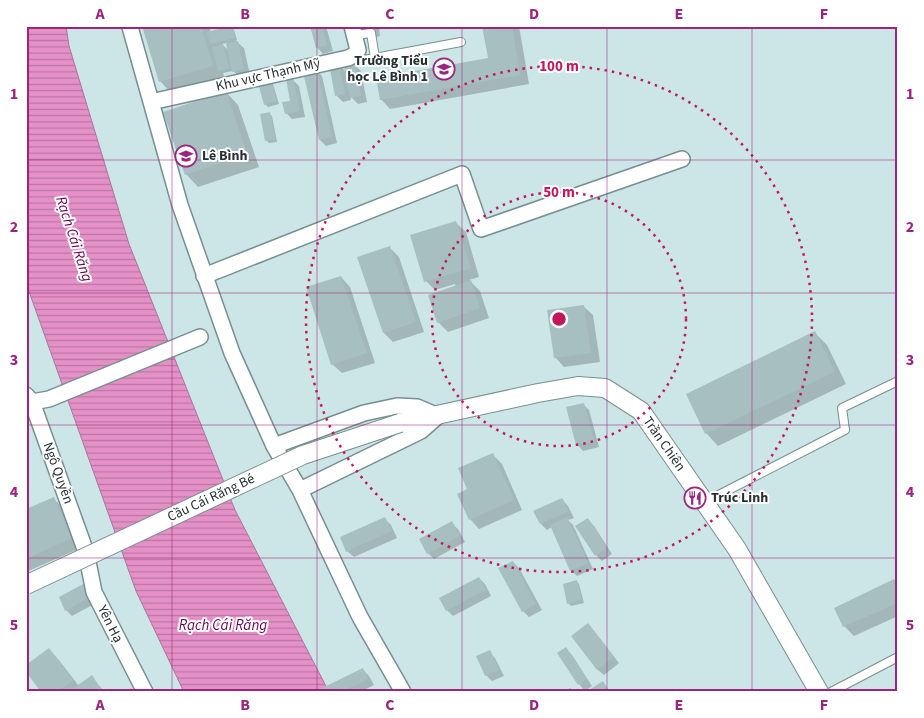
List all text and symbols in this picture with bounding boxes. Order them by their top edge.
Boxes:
text: A [94,3,105,25]
text: B [240,3,250,25]
text: C [385,3,395,25]
text: D [529,3,539,25]
text: E [675,3,683,25]
text: F [820,3,828,25]
place label: Trường Tiểu học Lê Bình 1 [347,51,428,87]
street label: Khu vực Thạnh Mỹ [214,53,323,97]
text: 100 m [539,56,579,77]
school or university icon: Trường Tiểu học Lê Bình 1 [432,57,456,81]
text: 1 [10,83,18,105]
text: 1 [906,83,914,105]
school or university icon: Lê Bình [174,144,198,168]
place label: Lê Bình [202,146,247,166]
text: 50 m [543,182,575,203]
water label: Rạch Cái Răng [50,194,98,284]
text: 2 [10,216,18,238]
text: 2 [906,216,914,238]
centre of rings [550,310,568,328]
text: 3 [10,349,18,371]
text: 3 [906,349,914,371]
street label: Trần Chiên [638,413,690,475]
street label: Ngô Quyền [38,439,78,507]
street label: Cầu Cái Răng Bé [164,469,258,527]
text: 4 [10,481,19,503]
text: 4 [906,481,915,503]
restaurant icon: Trúc Linh [683,486,707,510]
place label: Trúc Linh [711,488,768,508]
street label: Yên Hạ [92,601,128,646]
text: 5 [10,614,18,636]
text: 5 [906,614,914,636]
water label: Rạch Cái Răng [179,615,267,636]
text: A [94,694,105,716]
text: B [240,694,250,716]
text: C [385,694,395,716]
text: D [529,694,539,716]
text: E [675,694,683,716]
text: F [820,694,828,716]

